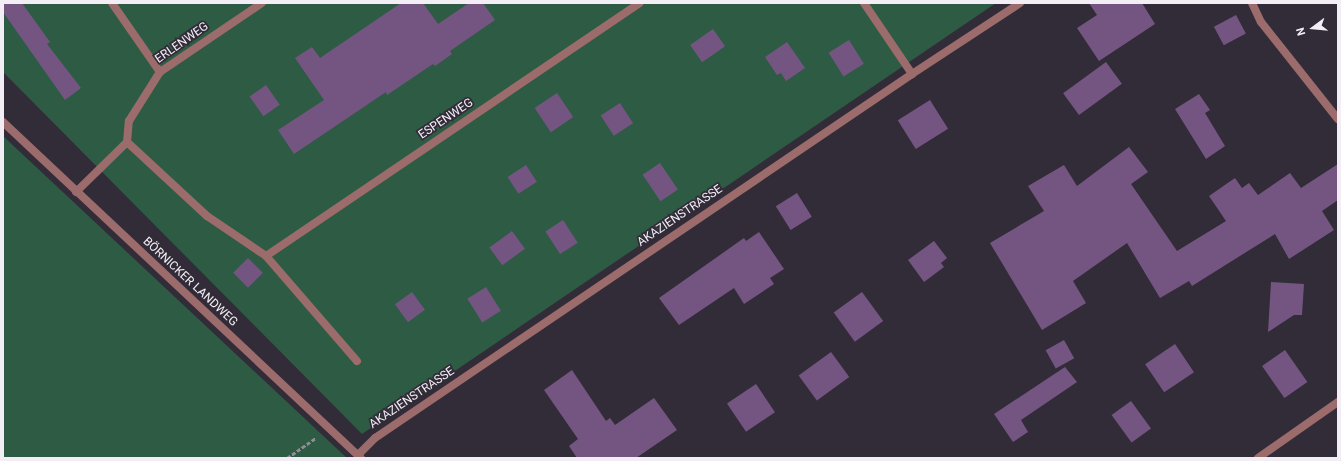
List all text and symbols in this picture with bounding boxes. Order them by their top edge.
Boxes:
north arrow [1293,8,1333,48]
street label: ERLENWEG [153,19,211,67]
text: N [1294,26,1308,37]
street label: ESPENWEG [416,96,476,142]
street label: AKAZIENSTRASSE [635,182,725,250]
street label: BÖRNICKER LANDWEG [140,234,240,330]
street label: AKAZIENSTRASSE [367,364,457,432]

